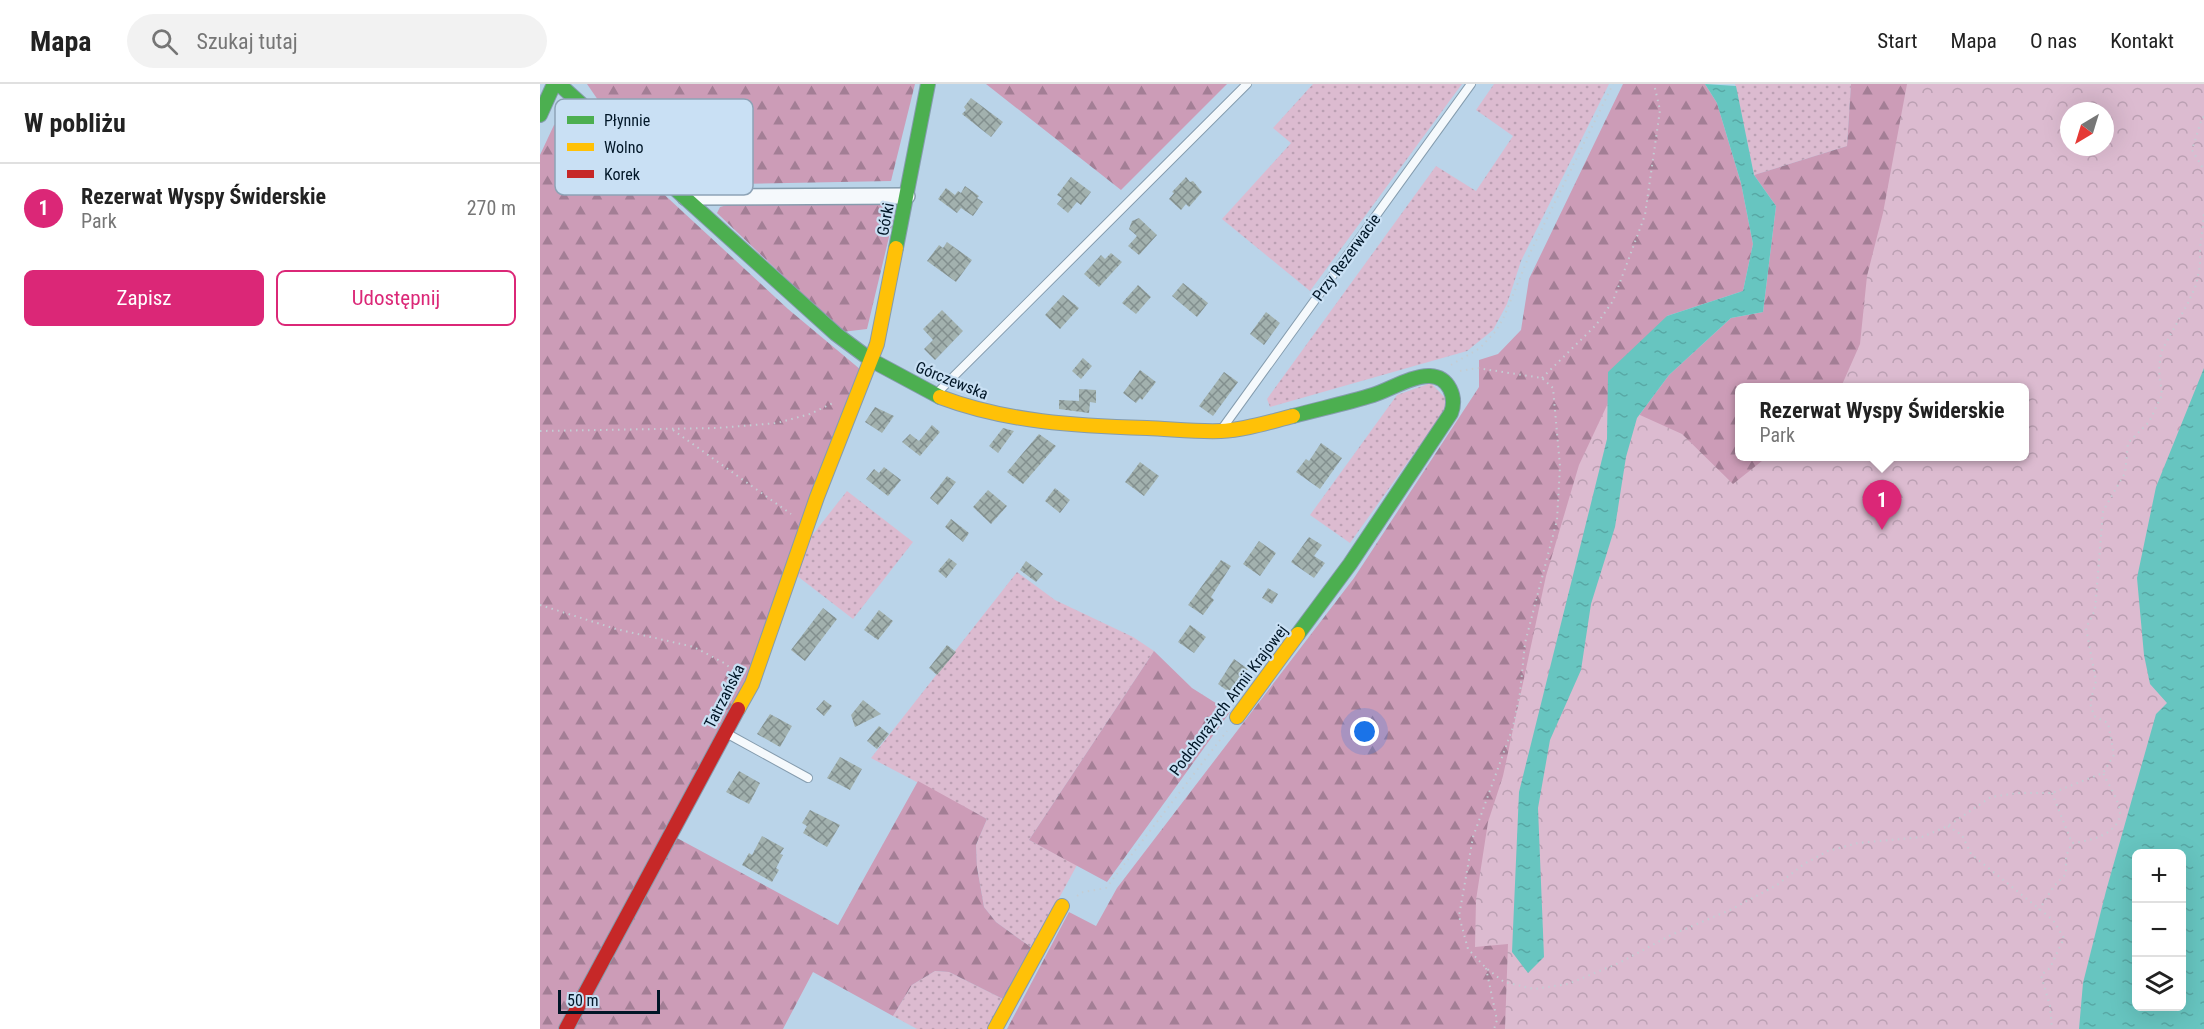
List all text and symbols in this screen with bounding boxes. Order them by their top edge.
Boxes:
search box [127,14,547,68]
text: Mapa [30,25,91,58]
icon: search [148,25,181,58]
text: Szukaj tutaj [196,29,298,54]
text: Start [1877,29,1918,53]
text: Mapa [1951,29,1997,53]
text: O nas [2030,29,2077,53]
text: Kontakt [2110,29,2174,53]
legend [555,99,753,195]
north arrow [2060,102,2114,156]
text: W pobliżu [24,108,126,138]
text: Płynnie [604,111,650,130]
text: Wolno [604,138,643,157]
text: Korek [604,165,641,184]
text: Rezerwat Wyspy Świderskie [81,184,326,209]
text: 1 [38,196,49,220]
text: 270 m [467,196,516,220]
street label: Górki [873,201,898,237]
text: Park [81,209,117,233]
street label: Przy Rezerwacie [1308,210,1384,305]
button: Zapisz [24,270,264,326]
button: Udostępnij [276,270,516,326]
street label: Górczewska [913,357,991,404]
popup [1735,383,2029,461]
text: Rezerwat Wyspy Świderskie [1759,398,2005,423]
text: Park [1759,423,1795,447]
pin: 1 [1862,480,1902,530]
street label: Podchorążych Armii Krajowej [1166,621,1291,779]
street label: Tatrzańska [700,661,749,731]
your location [1350,717,1379,746]
map controls [2132,849,2186,1011]
button: + [2132,849,2186,903]
button: − [2132,903,2186,957]
button: layers [2132,957,2186,1011]
scale bar [558,987,660,1014]
text: 50 m [567,991,599,1010]

